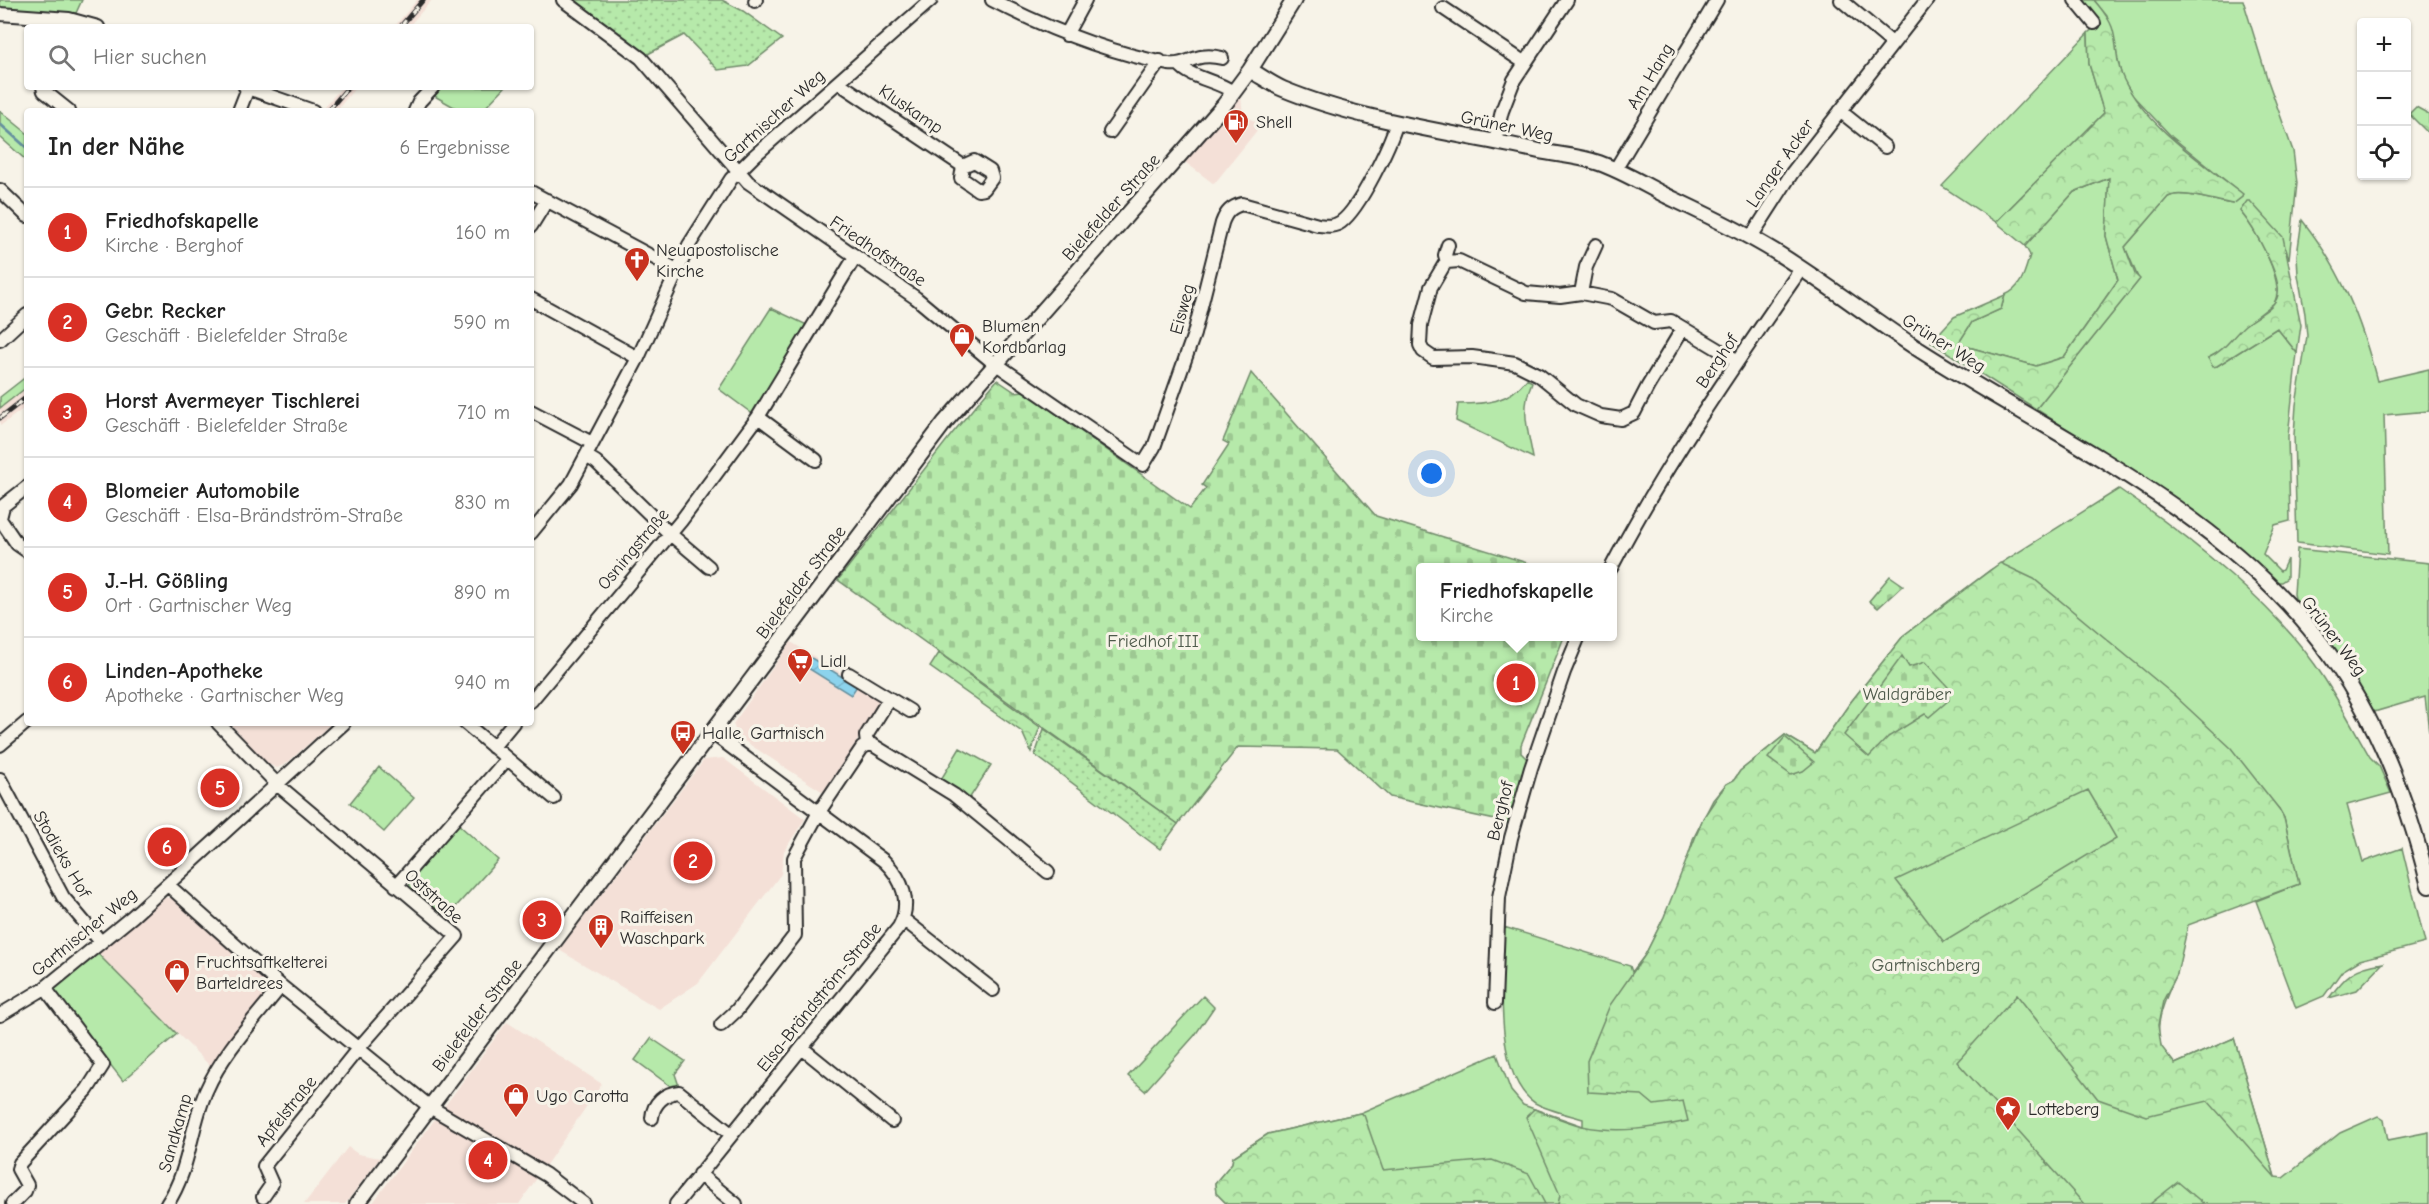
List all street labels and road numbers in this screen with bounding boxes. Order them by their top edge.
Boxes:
street label: Am Hang [1623,39,1678,113]
street label: Gartnischer Weg [719,65,829,167]
street label: Kluskamp [875,80,947,138]
street label: Grüner Weg [1459,106,1555,147]
street label: Langer Acker [1742,114,1819,212]
street label: Bielefelder Straße [1058,150,1165,265]
street label: Friedhofstraße [826,212,930,291]
street label: Eisweg [1166,282,1199,337]
street label: Grüner Weg [1898,310,1989,377]
street label: Berghof [1692,330,1744,392]
street label: Osningstraße [593,504,674,594]
street label: Bielefelder Straße [752,522,851,643]
street label: Grüner Weg [2297,592,2370,680]
street label: Berghof [1483,778,1518,843]
street label: Stodieks Hof [28,807,95,902]
street label: Oststraße [400,865,467,928]
street label: Gartnischer Weg [27,884,141,981]
street label: Elsa-Brändström-Straße [753,918,886,1076]
street label: Bielefelder Straße [428,955,527,1076]
street label: Apfelstraße [252,1072,321,1151]
street label: Sandkamp [154,1091,197,1175]

